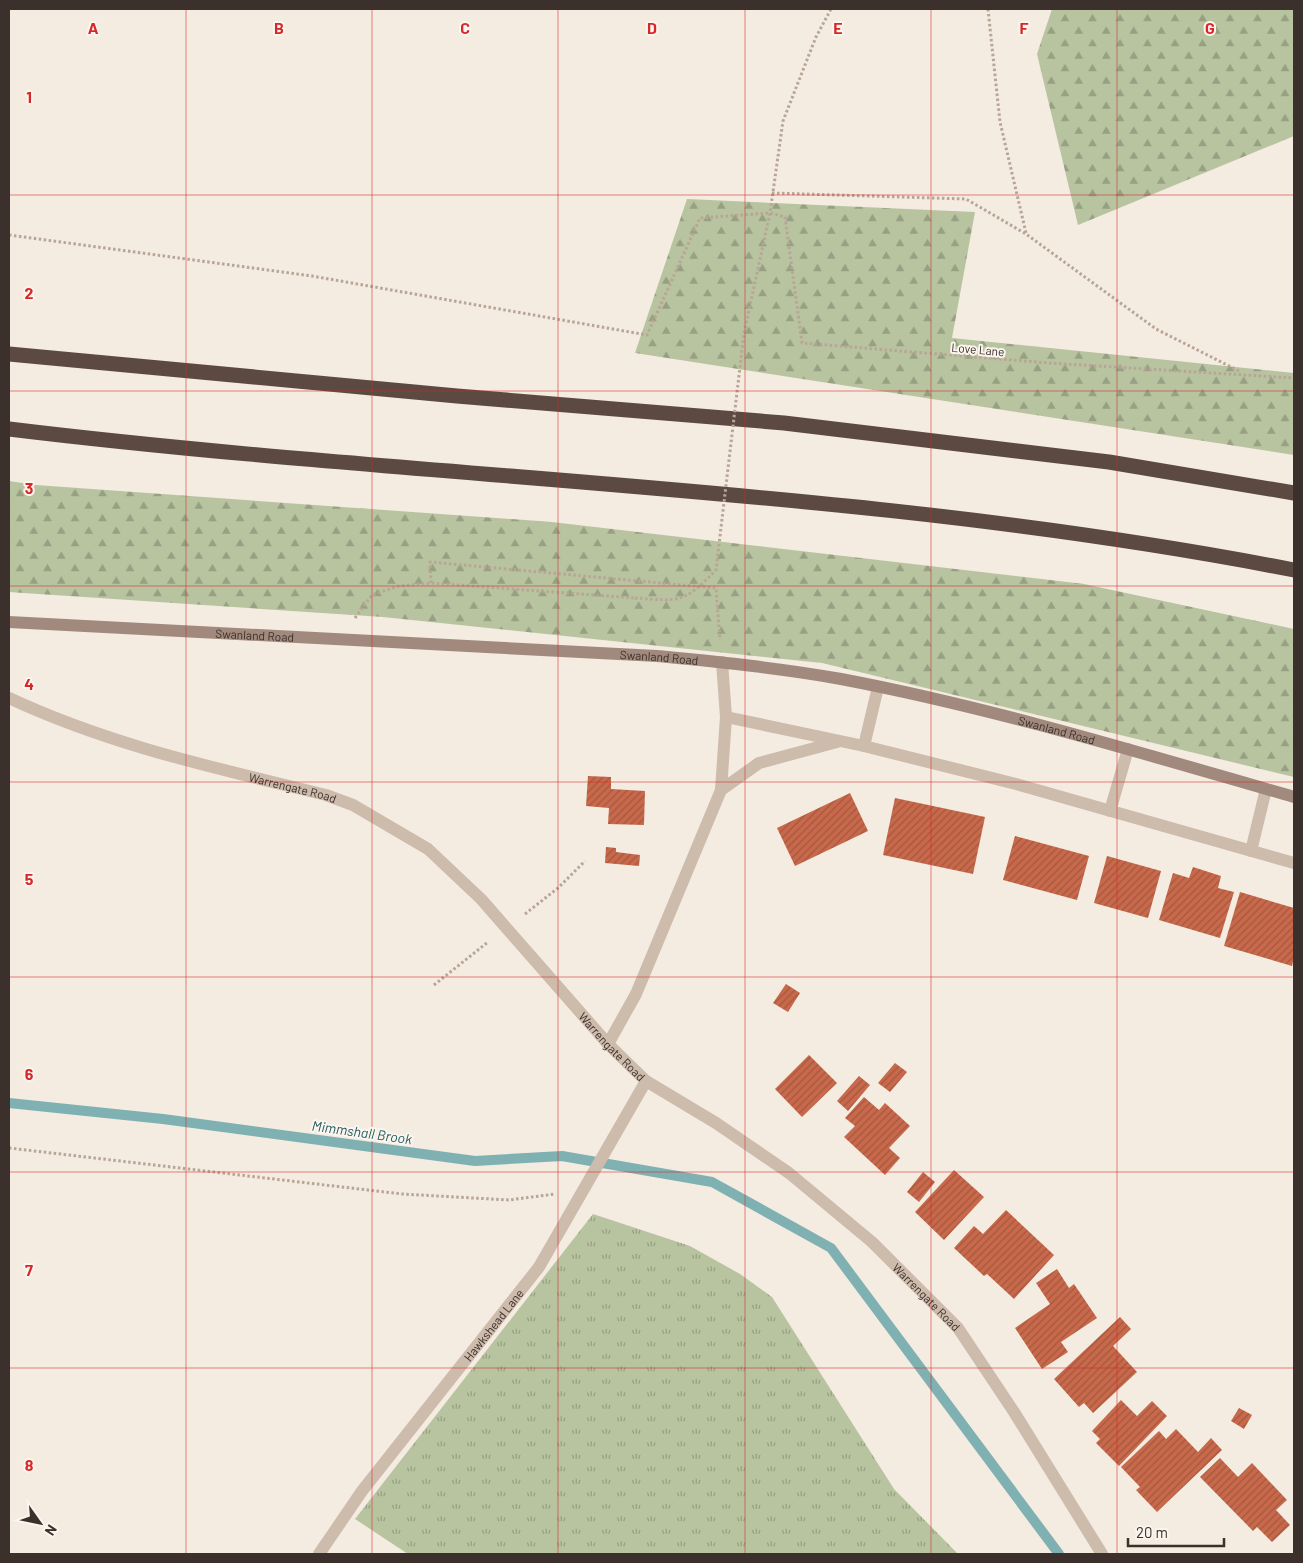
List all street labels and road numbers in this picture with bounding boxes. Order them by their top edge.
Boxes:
street label: Love Lane [951,340,1005,358]
street label: Swanland Road [215,626,294,644]
street label: Swanland Road [619,647,699,667]
street label: Swanland Road [1017,713,1097,747]
street label: Warrengate Road [247,770,339,805]
street label: Warrengate Road [576,1009,648,1083]
street label: Warrengate Road [890,1260,963,1333]
street label: Hawkshead Lane [461,1286,526,1364]

